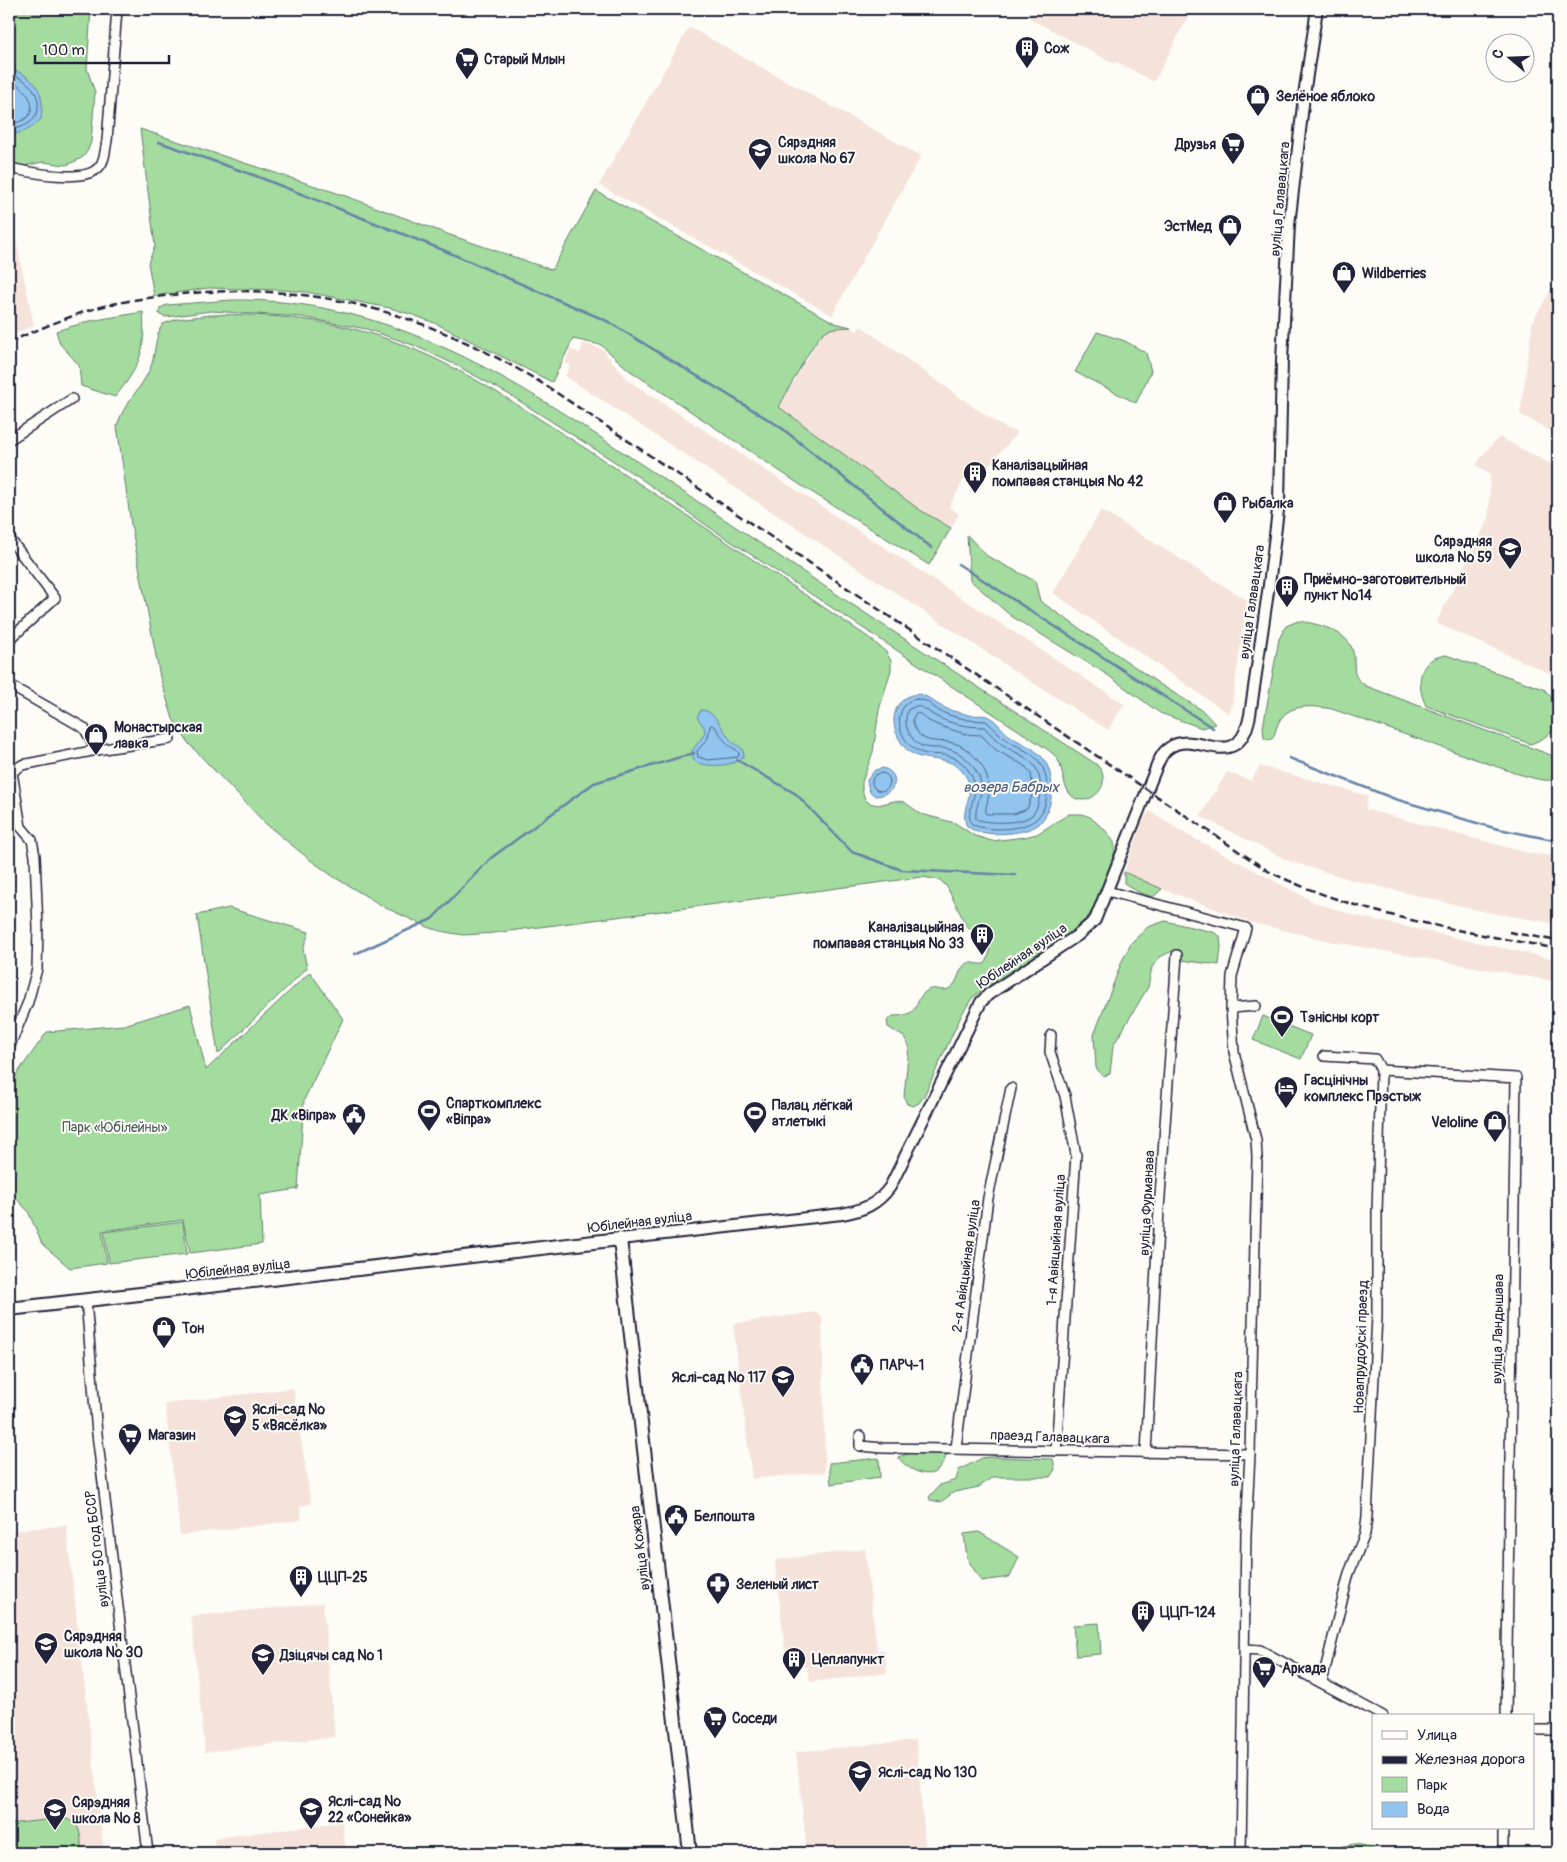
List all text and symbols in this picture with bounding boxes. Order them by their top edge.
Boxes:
scale bar [35,32,169,64]
north arrow [1484,32,1534,82]
building icon: Сож [1014,35,1040,69]
place label: Сож [1044,40,1070,57]
text: 100 m [42,41,85,60]
supermarket icon: Старый Млын [454,46,480,80]
text: С [1489,47,1508,61]
place label: Старый Млын [484,51,565,68]
shop icon: Зелёное яблоко [1245,83,1271,117]
place label: Зелёное яблоко [1276,88,1375,105]
supermarket icon: Друзья [1220,131,1246,165]
place label: Сярэдняя школа № 67 [778,134,856,167]
place label: Друзья [1174,136,1216,153]
school or university icon: Сярэдняя школа № 67 [747,137,773,171]
street label: вуліца Галавацкага [1267,141,1293,257]
shop icon: ЭстМед [1217,213,1243,247]
place label: ЭстМед [1164,218,1213,235]
shop icon: Wildberries [1331,260,1357,294]
place label: Wildberries [1362,265,1427,282]
place label: Каналізацыйная помпавая станцыя № 42 [992,457,1143,490]
building icon: Каналізацыйная помпавая станцыя № 42 [962,460,988,494]
shop icon: Рыбалка [1212,490,1238,524]
place label: Рыбалка [1242,495,1294,512]
place label: Сярэдняя школа № 59 [1416,533,1492,566]
school or university icon: Сярэдняя школа № 59 [1497,536,1523,570]
street label: вуліца Галавацкага [1236,544,1268,660]
place label: Приёмно-заготовительный пункт №14 [1304,571,1466,604]
building icon: Приёмно-заготовительный пункт №14 [1274,574,1300,608]
place label: Монастырская лавка [113,719,202,752]
shop icon: Монастырская лавка [83,722,109,756]
water label: возера Бабрых [963,778,1060,797]
place label: Каналізацыйная помпавая станцыя № 33 [813,919,964,952]
street label: Юбілейная вуліца [974,920,1070,992]
building icon: Каналізацыйная помпавая станцыя № 33 [969,922,995,956]
sports icon: Тэнісны корт [1269,1004,1295,1038]
place label: Тэнісны корт [1299,1009,1380,1026]
place label: Гасцінічны комплекс Прэстыж [1304,1072,1422,1105]
hotel icon: Гасцінічны комплекс Прэстыж [1273,1075,1299,1109]
place label: Спарткомплекс «Віпра» [446,1095,542,1128]
place label: Палац лёгкай атлетыкі [772,1097,853,1130]
sports icon: Спарткомплекс «Віпра» [416,1098,442,1132]
sports icon: Палац лёгкай атлетыкі [742,1100,768,1134]
public building icon: ДК «Віпра» [341,1102,367,1136]
place label: ДК «Віпра» [271,1107,337,1124]
shop icon: Veloline [1482,1109,1508,1143]
place label: Veloline [1431,1114,1479,1131]
park label: Парк «Юбілейны» [62,1119,168,1136]
street label: вуліца Фурманава [1136,1150,1158,1256]
street label: 1-я Авіяцыйная вуліца [1043,1174,1069,1306]
street label: 2-я Авіяцыйная вуліца [948,1198,984,1334]
street label: Юбілейная вуліца [587,1207,693,1237]
street label: Юбілейная вуліца [185,1255,291,1283]
street label: вуліца Ландышава [1489,1274,1507,1384]
street label: Новапрудоўскі праезд [1350,1279,1372,1414]
shop icon: Тон [151,1315,177,1349]
place label: Тон [181,1320,204,1337]
public building icon: ПАРЧ-1 [849,1352,875,1386]
place label: ПАРЧ-1 [880,1357,924,1374]
school or university icon: Яслі-сад № 117 [770,1364,796,1398]
place label: Яслі-сад № 117 [672,1369,767,1386]
street label: вуліца Галавацкага [1225,1371,1247,1487]
place label: Яслі-сад № 5 «Вясёлка» [252,1401,328,1434]
school or university icon: Яслі-сад № 5 «Вясёлка» [222,1404,248,1438]
supermarket icon: Магазин [117,1422,143,1456]
street label: праезд Галавацкага [990,1426,1110,1448]
place label: Магазин [148,1427,196,1444]
street label: вуліца 50 год БССР [81,1490,113,1608]
public building icon: Белпошта [663,1503,689,1537]
street label: вуліца Кожара [626,1505,654,1591]
place label: Белпошта [694,1508,755,1525]
building icon: ЦЦП-25 [288,1564,314,1598]
place label: ЦЦП-25 [318,1569,368,1586]
pharmacy icon: Зеленый лист [705,1571,731,1605]
place label: Зеленый лист [736,1576,820,1593]
building icon: ЦЦП-124 [1130,1599,1156,1633]
place label: ЦЦП-124 [1160,1604,1217,1621]
place label: Сярэдняя школа № 30 [64,1628,143,1661]
school or university icon: Сярэдняя школа № 30 [33,1631,59,1665]
school or university icon: Дзіцячы сад № 1 [250,1642,276,1676]
building icon: Цеплапункт [781,1646,807,1680]
place label: Дзіцячы сад № 1 [279,1647,383,1664]
place label: Цеплапункт [812,1651,885,1668]
supermarket icon: Аркада [1251,1655,1277,1689]
place label: Аркада [1282,1660,1327,1677]
supermarket icon: Соседи [702,1705,728,1739]
place label: Соседи [732,1710,778,1727]
legend [1372,1714,1534,1830]
text: Улица [1417,1726,1457,1745]
text: Железная дорога [1415,1750,1525,1769]
school or university icon: Яслі-сад № 130 [847,1759,873,1793]
place label: Яслі-сад № 130 [878,1764,977,1781]
text: Парк [1417,1776,1448,1795]
place label: Яслі-сад № 22 «Сонейка» [328,1793,412,1826]
place label: Сярэдняя школа № 8 [72,1794,141,1827]
school or university icon: Яслі-сад № 22 «Сонейка» [298,1796,324,1830]
school or university icon: Сярэдняя школа № 8 [42,1797,68,1831]
text: Вода [1417,1800,1450,1819]

